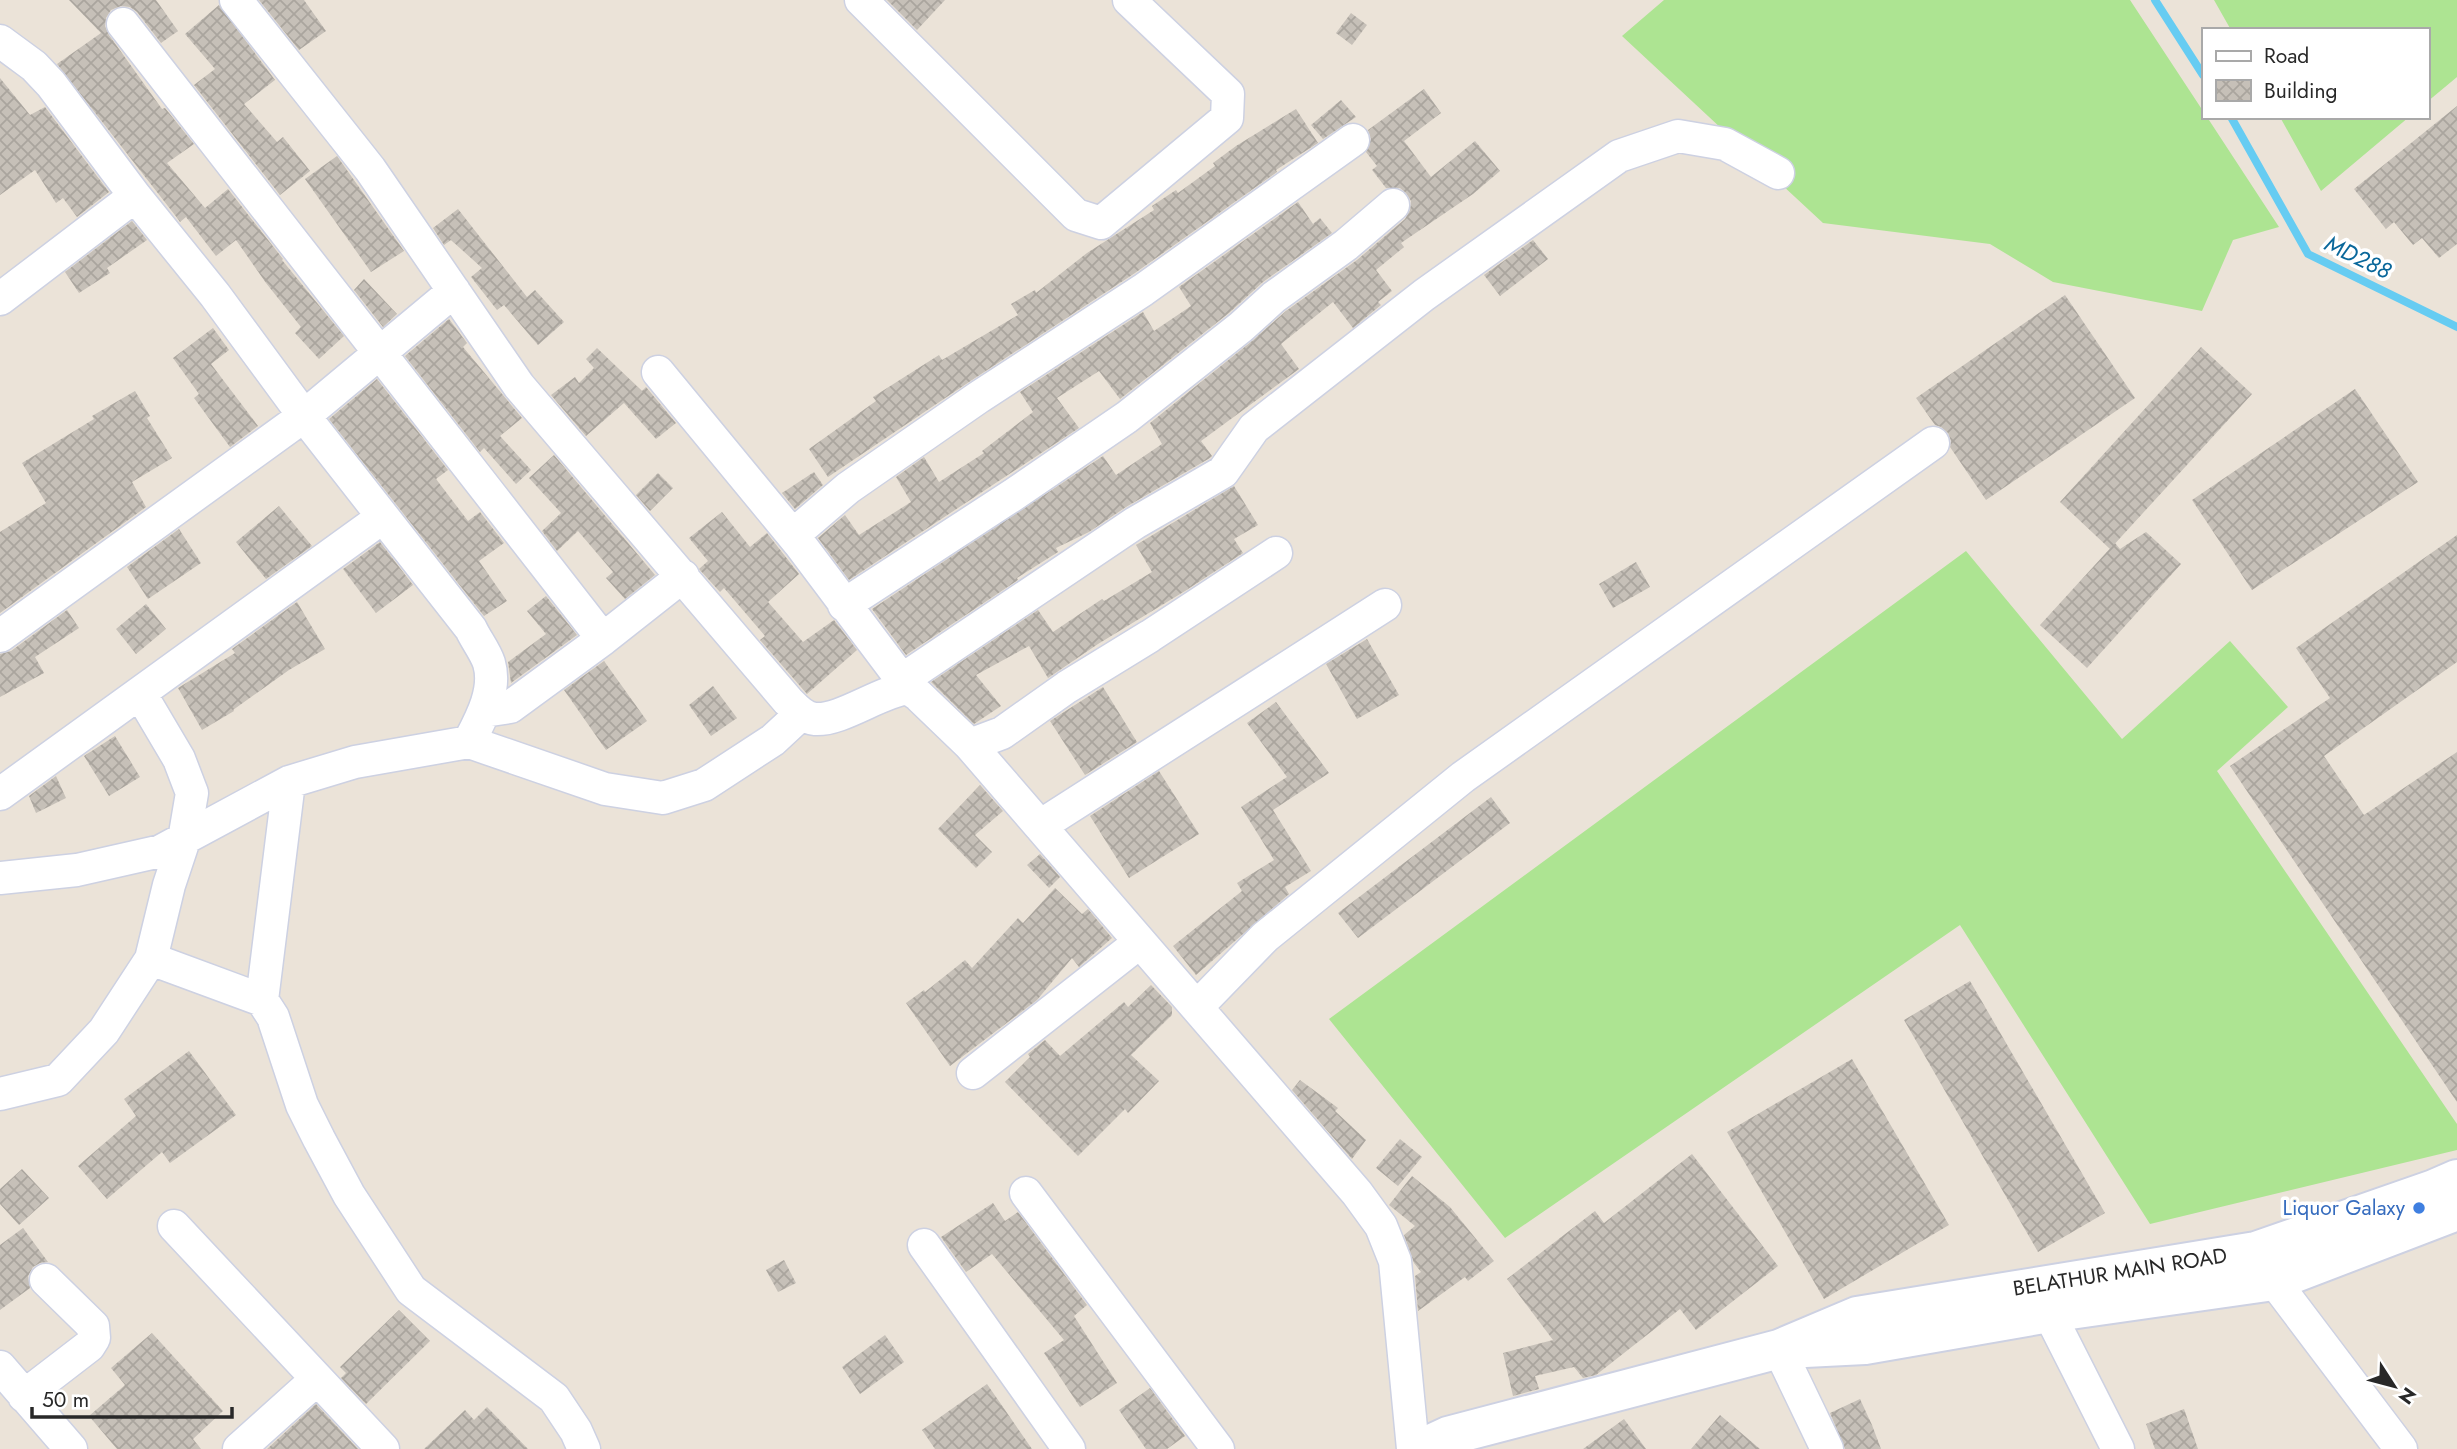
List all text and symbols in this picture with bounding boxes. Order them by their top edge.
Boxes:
legend [2202,28,2429,119]
text: Road [2264,41,2309,71]
text: Building [2264,76,2337,106]
water label: MD288 [2319,226,2397,288]
place label: Liquor Galaxy [2282,1193,2406,1223]
marker: Liquor Galaxy [2411,1200,2427,1216]
street label: BELATHUR MAIN ROAD [2011,1240,2229,1304]
north arrow [2359,1351,2429,1421]
scale bar [32,1376,231,1420]
text: N [2392,1382,2423,1410]
text: 50 m [42,1385,89,1415]

